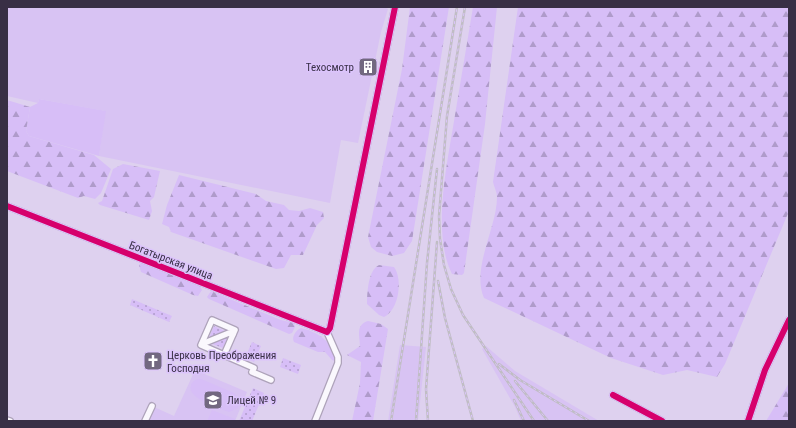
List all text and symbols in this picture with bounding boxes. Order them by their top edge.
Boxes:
building icon: Техосмотр [357,56,379,78]
place label: Техосмотр [306,61,354,74]
street label: Богатырская улица [127,239,214,282]
place label: Церковь Преображения Господня [167,349,276,375]
church icon: Церковь Преображения Господня [142,350,164,372]
school or university icon: Лицей № 9 [202,389,224,411]
place label: Лицей № 9 [227,394,276,407]

